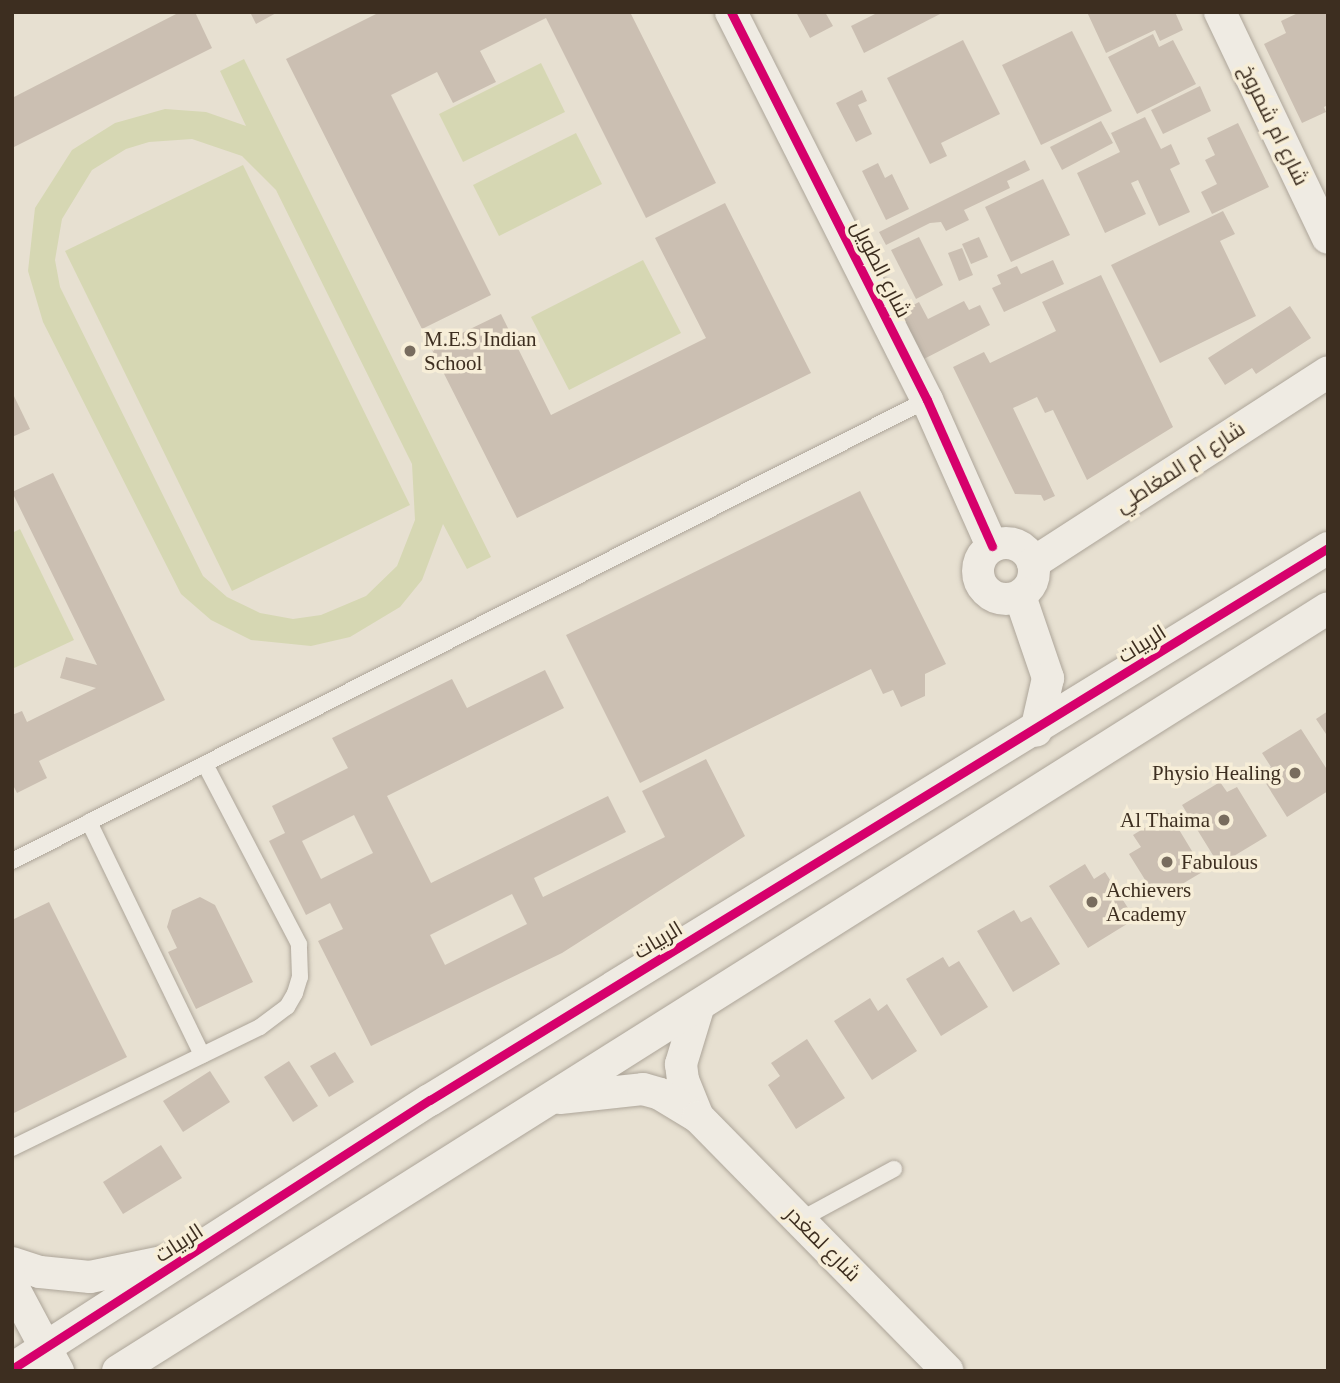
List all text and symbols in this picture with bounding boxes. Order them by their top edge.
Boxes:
street label: شارع ام شمروخ [1234,60,1314,190]
street label: شارع الطويل [846,216,916,322]
place label: M.E.S Indian School [424,326,537,376]
marker: M.E.S Indian School [402,343,418,359]
street label: شارع ام المغاطي [1111,416,1249,518]
street label: الربيات [1113,619,1171,669]
place label: Physio Healing [1152,760,1281,786]
marker: Physio Healing [1287,765,1303,781]
place label: Al Thaima [1120,807,1210,833]
marker: Al Thaima [1216,812,1232,828]
place label: Fabulous [1181,849,1258,875]
marker: Fabulous [1159,854,1175,870]
place label: Achievers Academy [1106,877,1191,927]
marker: Achievers Academy [1084,894,1100,910]
street label: الربيات [629,916,687,964]
street label: شارع لمغدر [780,1201,866,1287]
street label: الربيات [150,1218,208,1268]

